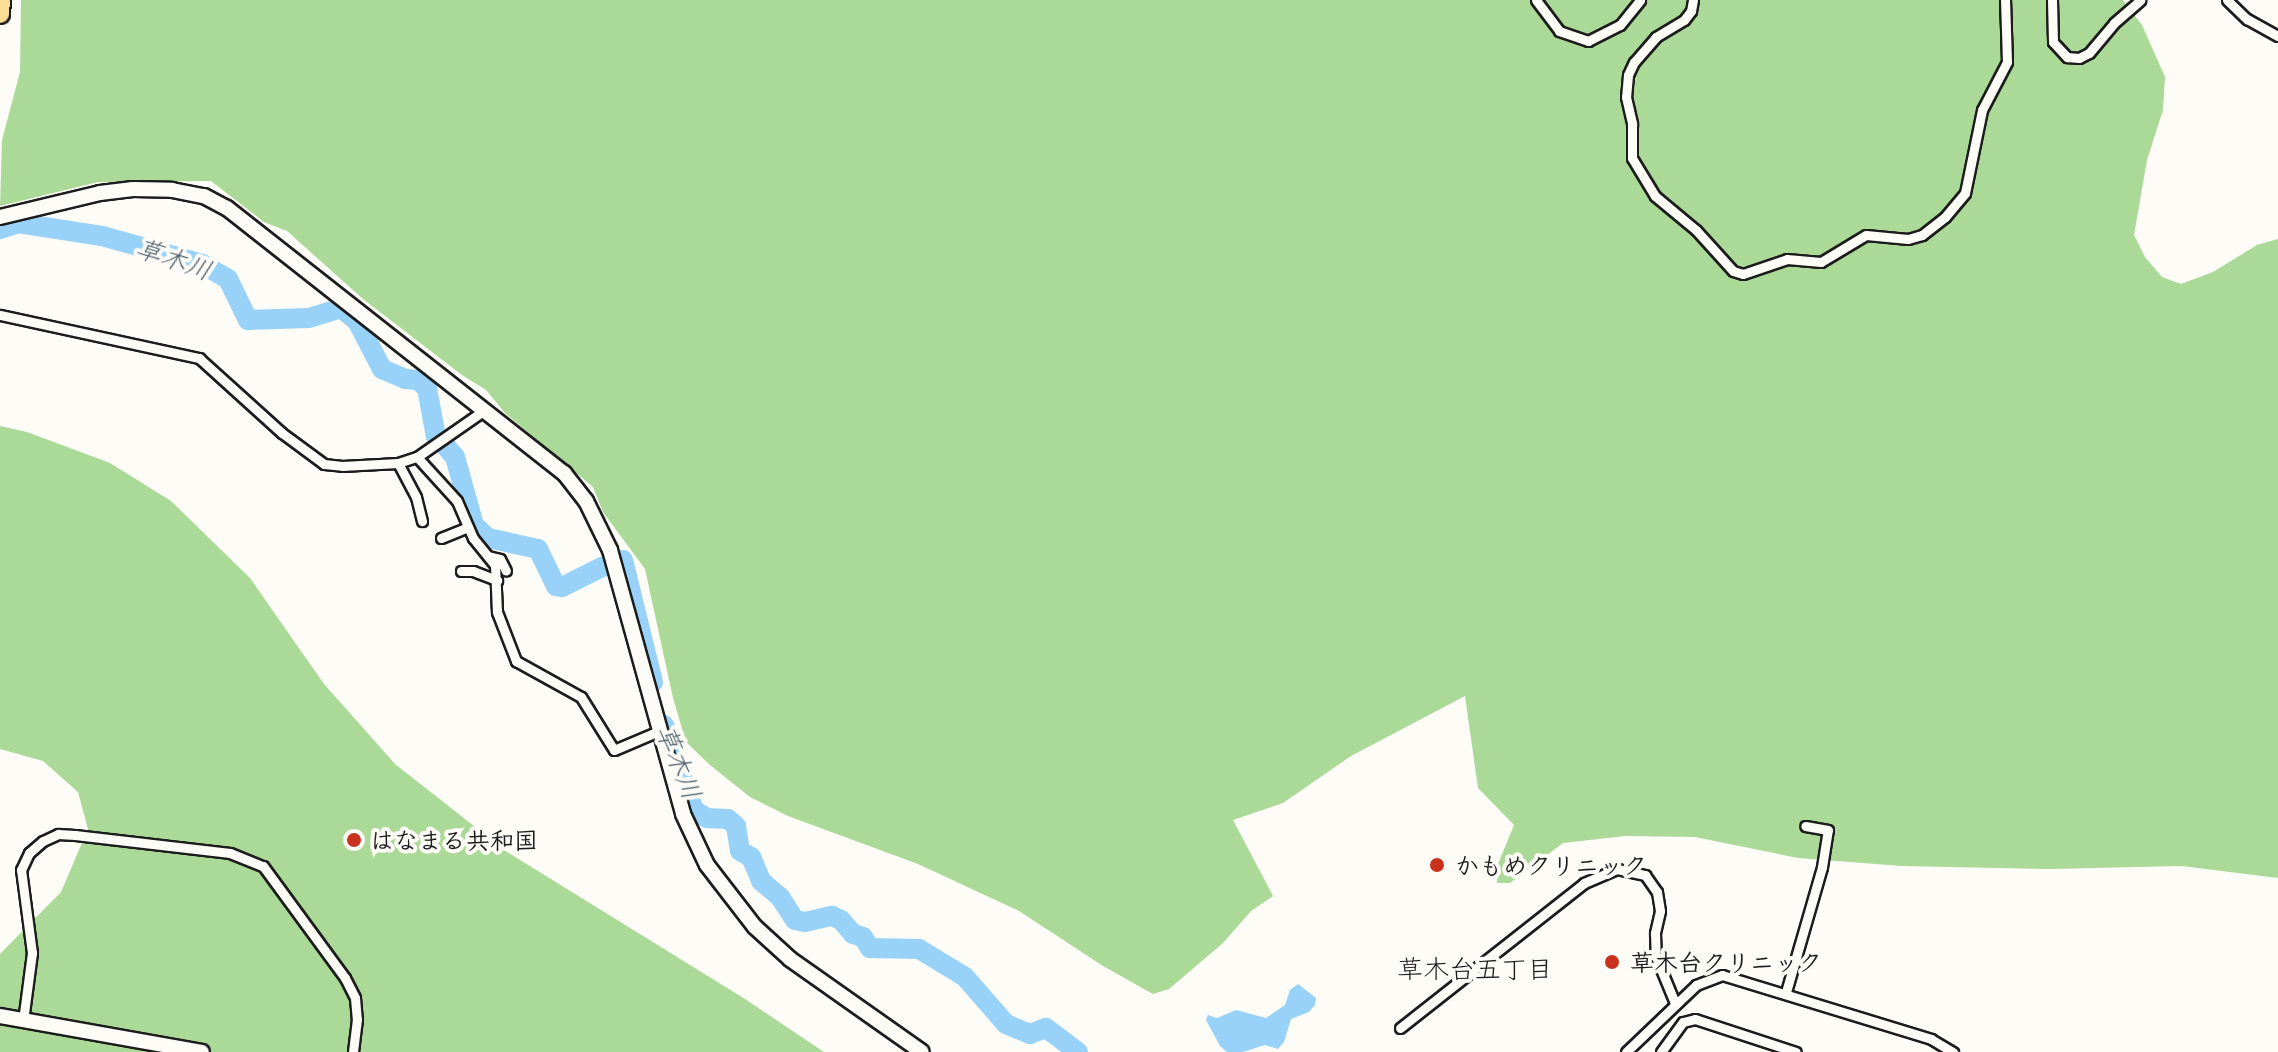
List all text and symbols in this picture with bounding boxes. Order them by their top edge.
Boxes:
water label: 草木川 [132,232,216,286]
water label: 草木川 [650,720,708,804]
place label: はなまる共和国 [370,826,538,854]
marker: はなまる共和国 [345,831,363,849]
place label: かもめクリニック [1455,851,1647,879]
marker: かもめクリニック [1426,854,1448,876]
place label: 草木台クリニック [1630,948,1822,976]
marker: 草木台クリニック [1601,951,1623,973]
district label: 草木台五丁目 [1397,953,1553,985]

